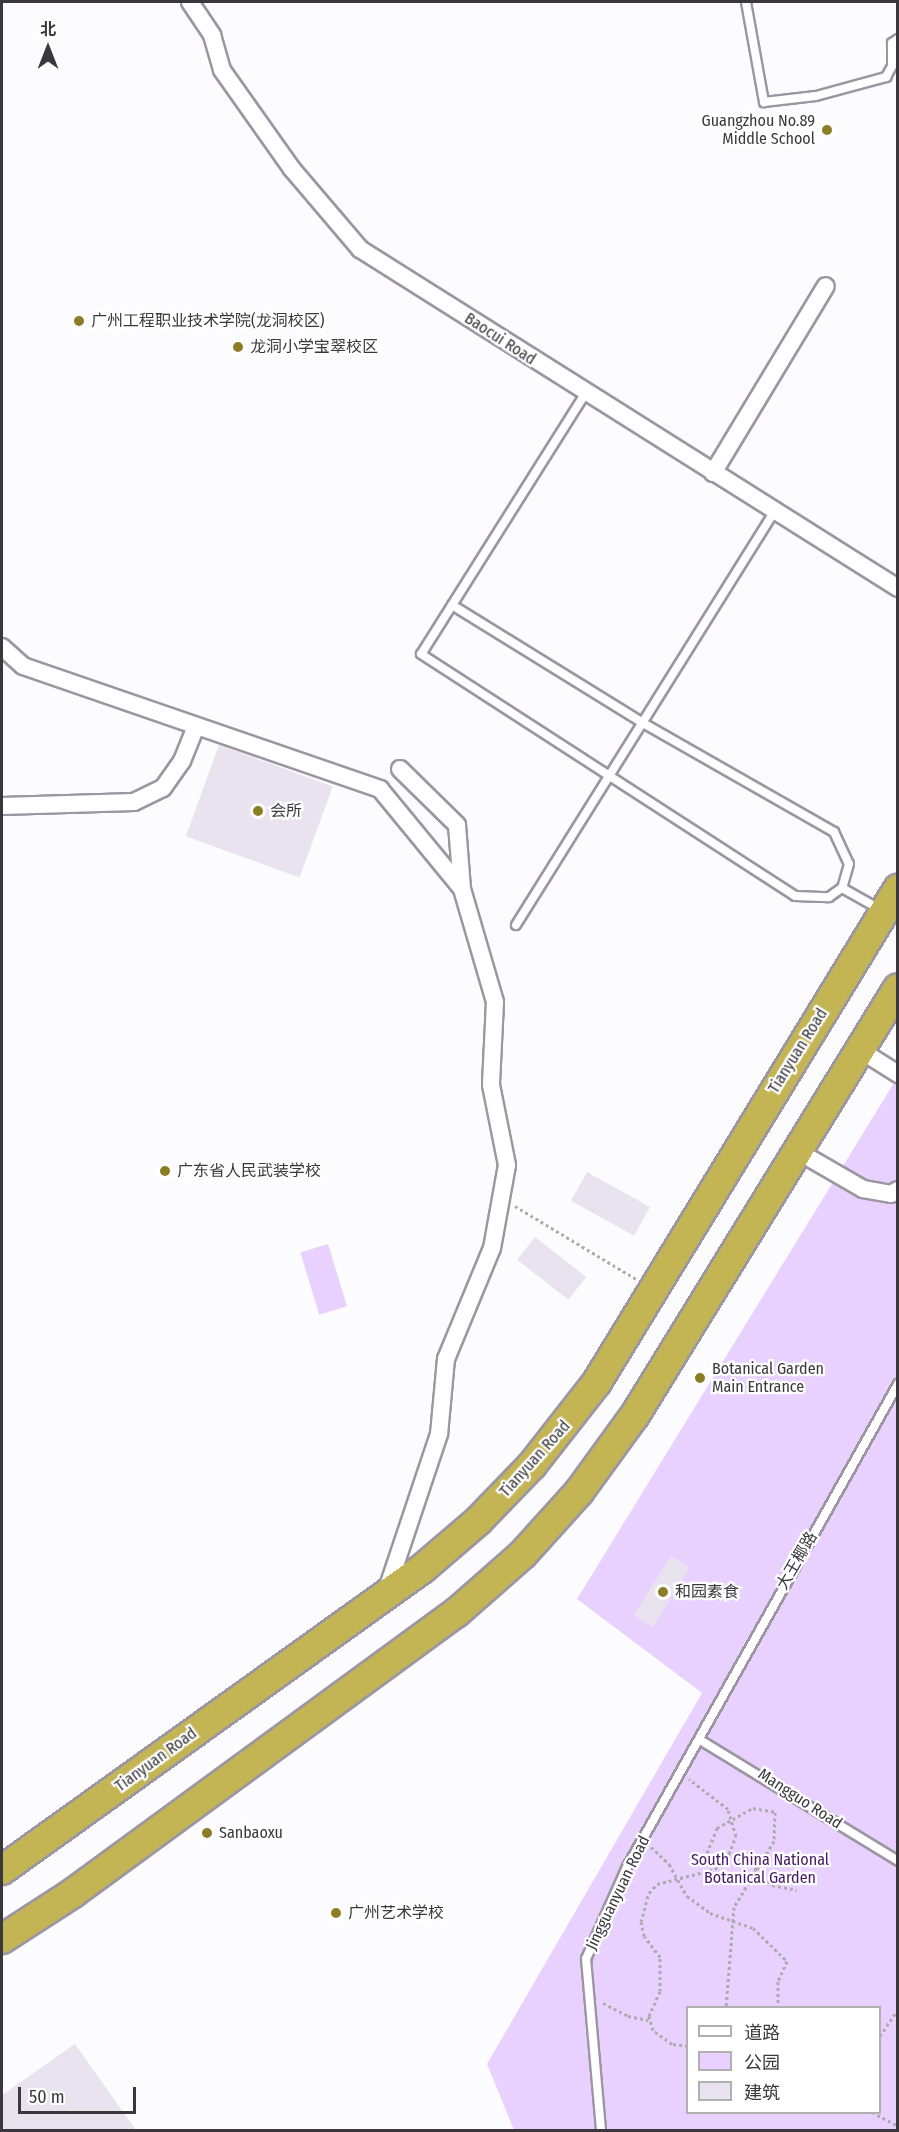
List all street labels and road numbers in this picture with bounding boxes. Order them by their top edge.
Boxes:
street label: Baocui Road [461,309,539,369]
street label: Tianyuan Road [764,1005,832,1097]
street label: Tianyuan Road [496,1417,574,1501]
street label: 大王椰路 [773,1528,821,1594]
street label: Tianyuan Road [111,1724,201,1796]
street label: Mangguo Road [754,1765,846,1833]
street label: Jingguanyuan Road [582,1833,654,1953]

